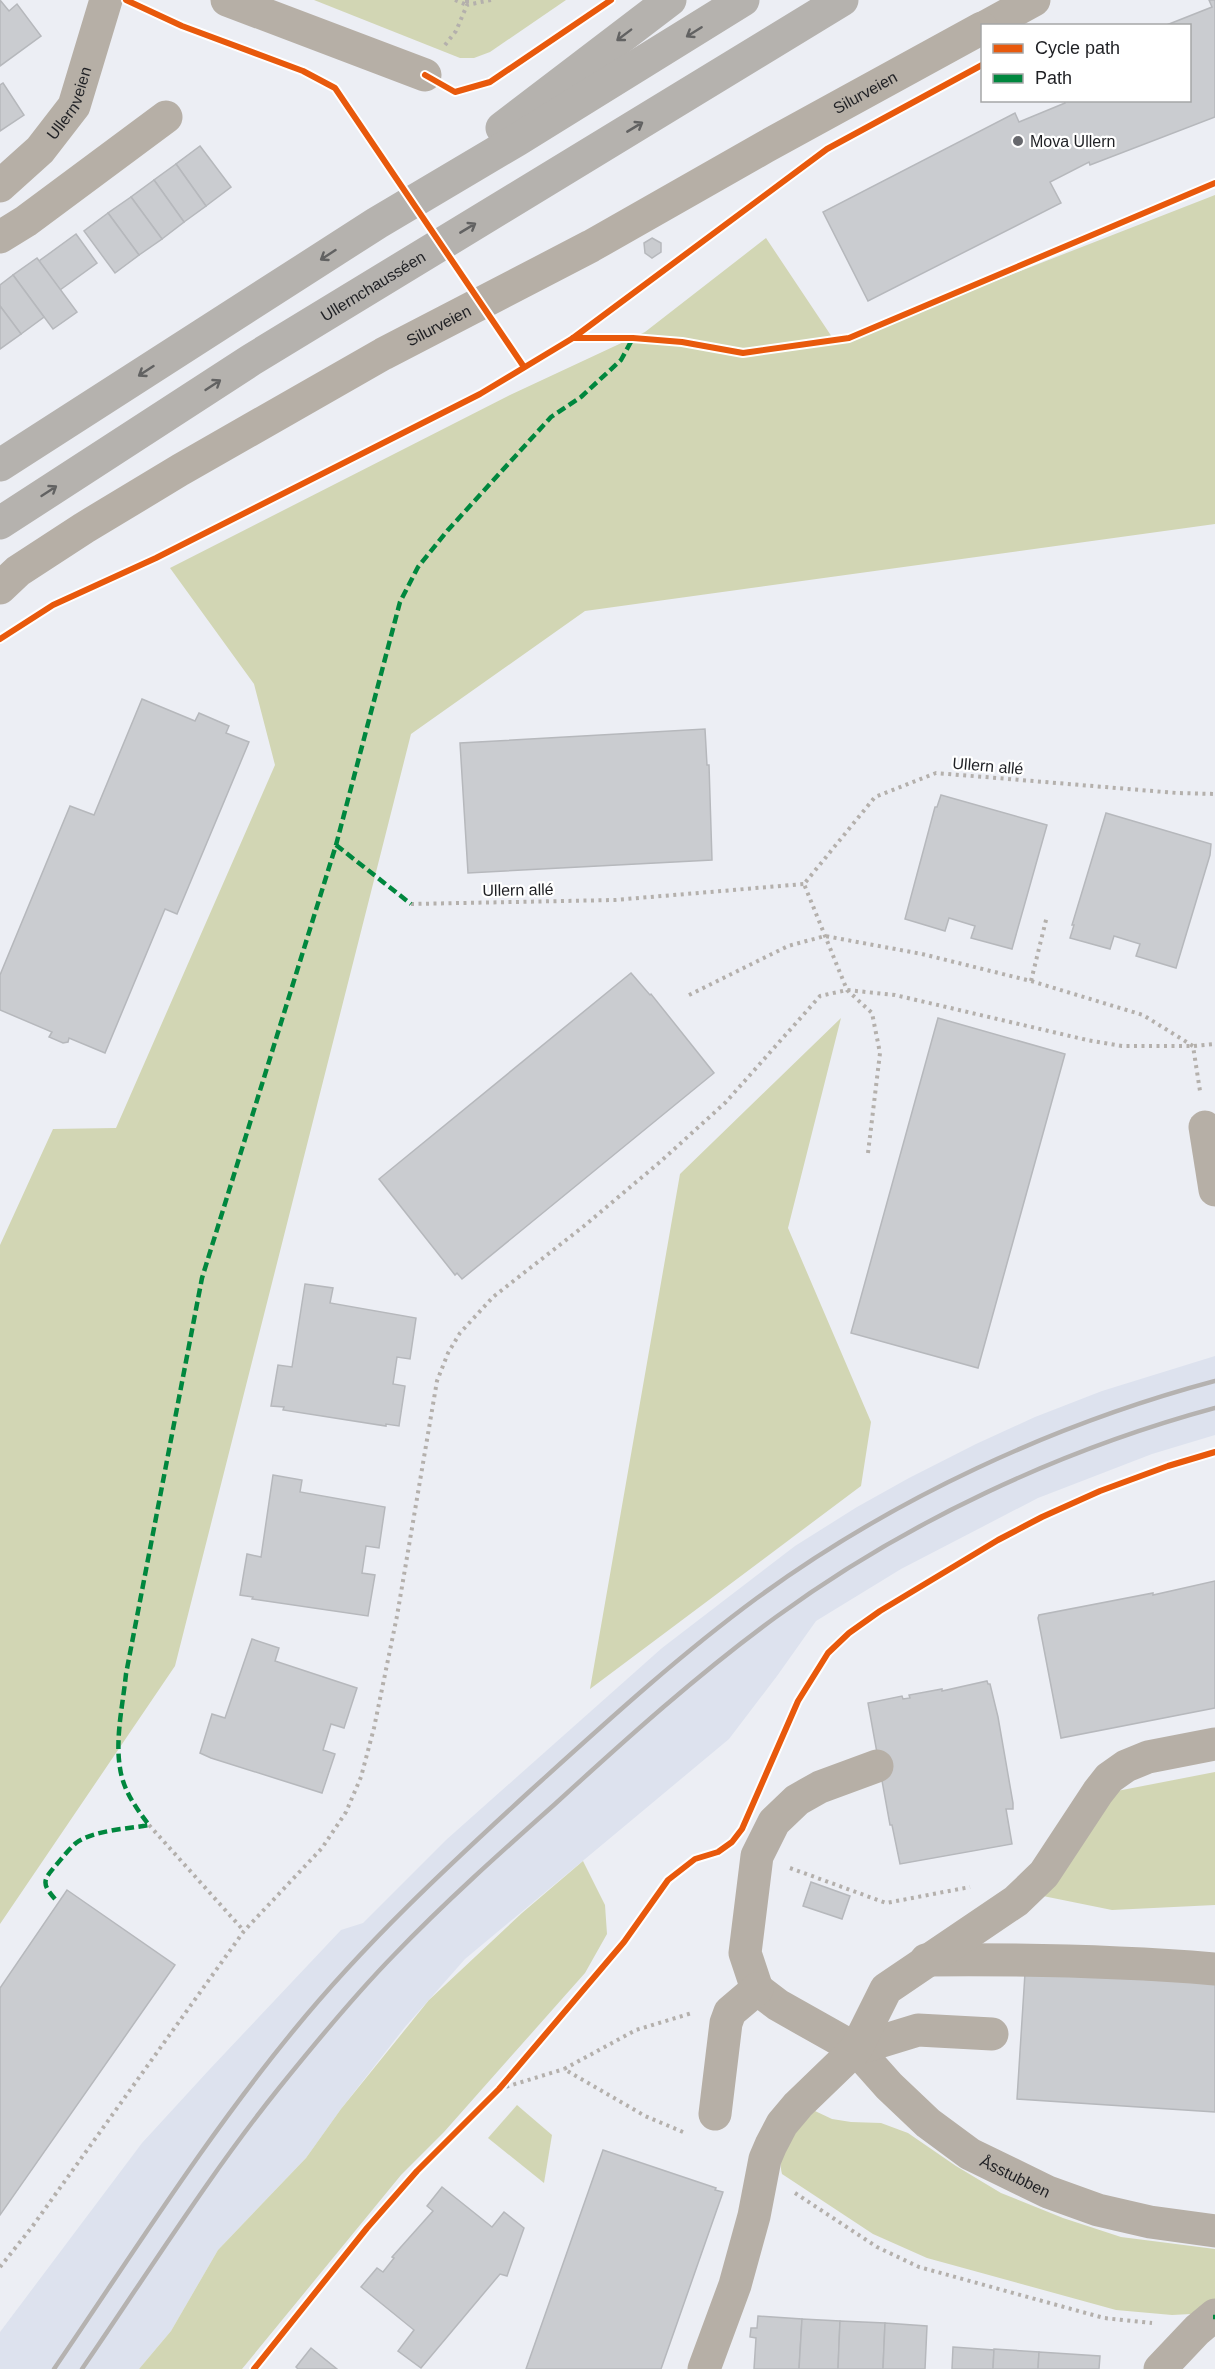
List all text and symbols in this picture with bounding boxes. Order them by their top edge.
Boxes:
legend [981,24,1191,102]
one-way arrow [685,25,702,38]
one-way arrow [616,29,632,42]
text: Cycle path [1035,38,1120,58]
street label: Ullernveien [43,65,94,142]
street label: Silurveien [830,68,900,117]
text: Path [1035,68,1072,88]
one-way arrow [626,120,643,132]
place label: Mova Ullern [1030,133,1115,150]
marker: Mova Ullern [1011,134,1025,148]
one-way arrow [459,222,476,234]
street label: Ullernchausséen [318,247,428,324]
one-way arrow [320,249,337,261]
street label: Silurveien [403,301,474,349]
one-way arrow [138,366,155,378]
one-way arrow [204,379,221,391]
one-way arrow [40,485,57,497]
street label: Ullern allé [952,754,1024,778]
street label: Ullern allé [482,881,554,899]
street label: Åsstubben [978,2151,1053,2200]

